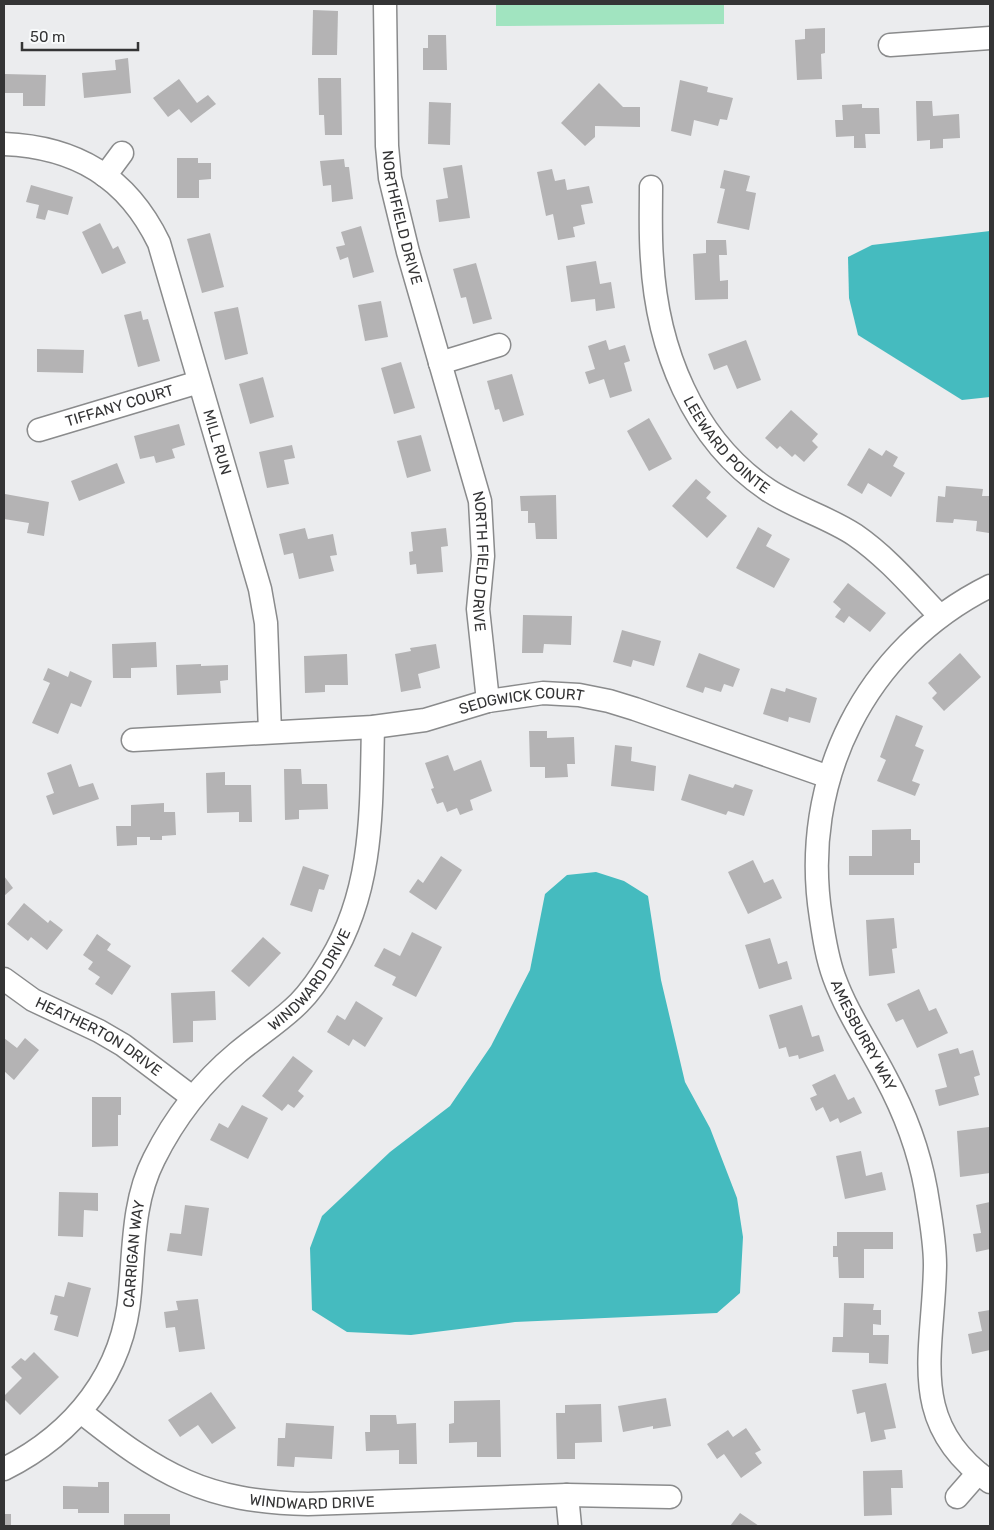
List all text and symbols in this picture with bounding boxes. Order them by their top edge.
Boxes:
scale bar [22,20,139,52]
text: 50 m [30,28,65,46]
street label: NORTHFIELD DRIVE [378,149,426,287]
street label: TIFFANY COURT [63,381,176,431]
street label: LEEWARD POINTE [680,393,773,498]
street label: MILL RUN [199,407,235,477]
street label: NORTH FIELD DRIVE [469,489,492,633]
street label: SEDGWICK COURT [457,684,586,718]
street label: WINDWARD DRIVE [265,926,354,1035]
street label: AMESBURRY WAY [827,977,900,1094]
street label: HEATHERTON DRIVE [33,993,165,1080]
street label: CARRIGAN WAY [119,1198,148,1309]
street label: WINDWARD DRIVE [248,1490,375,1513]

